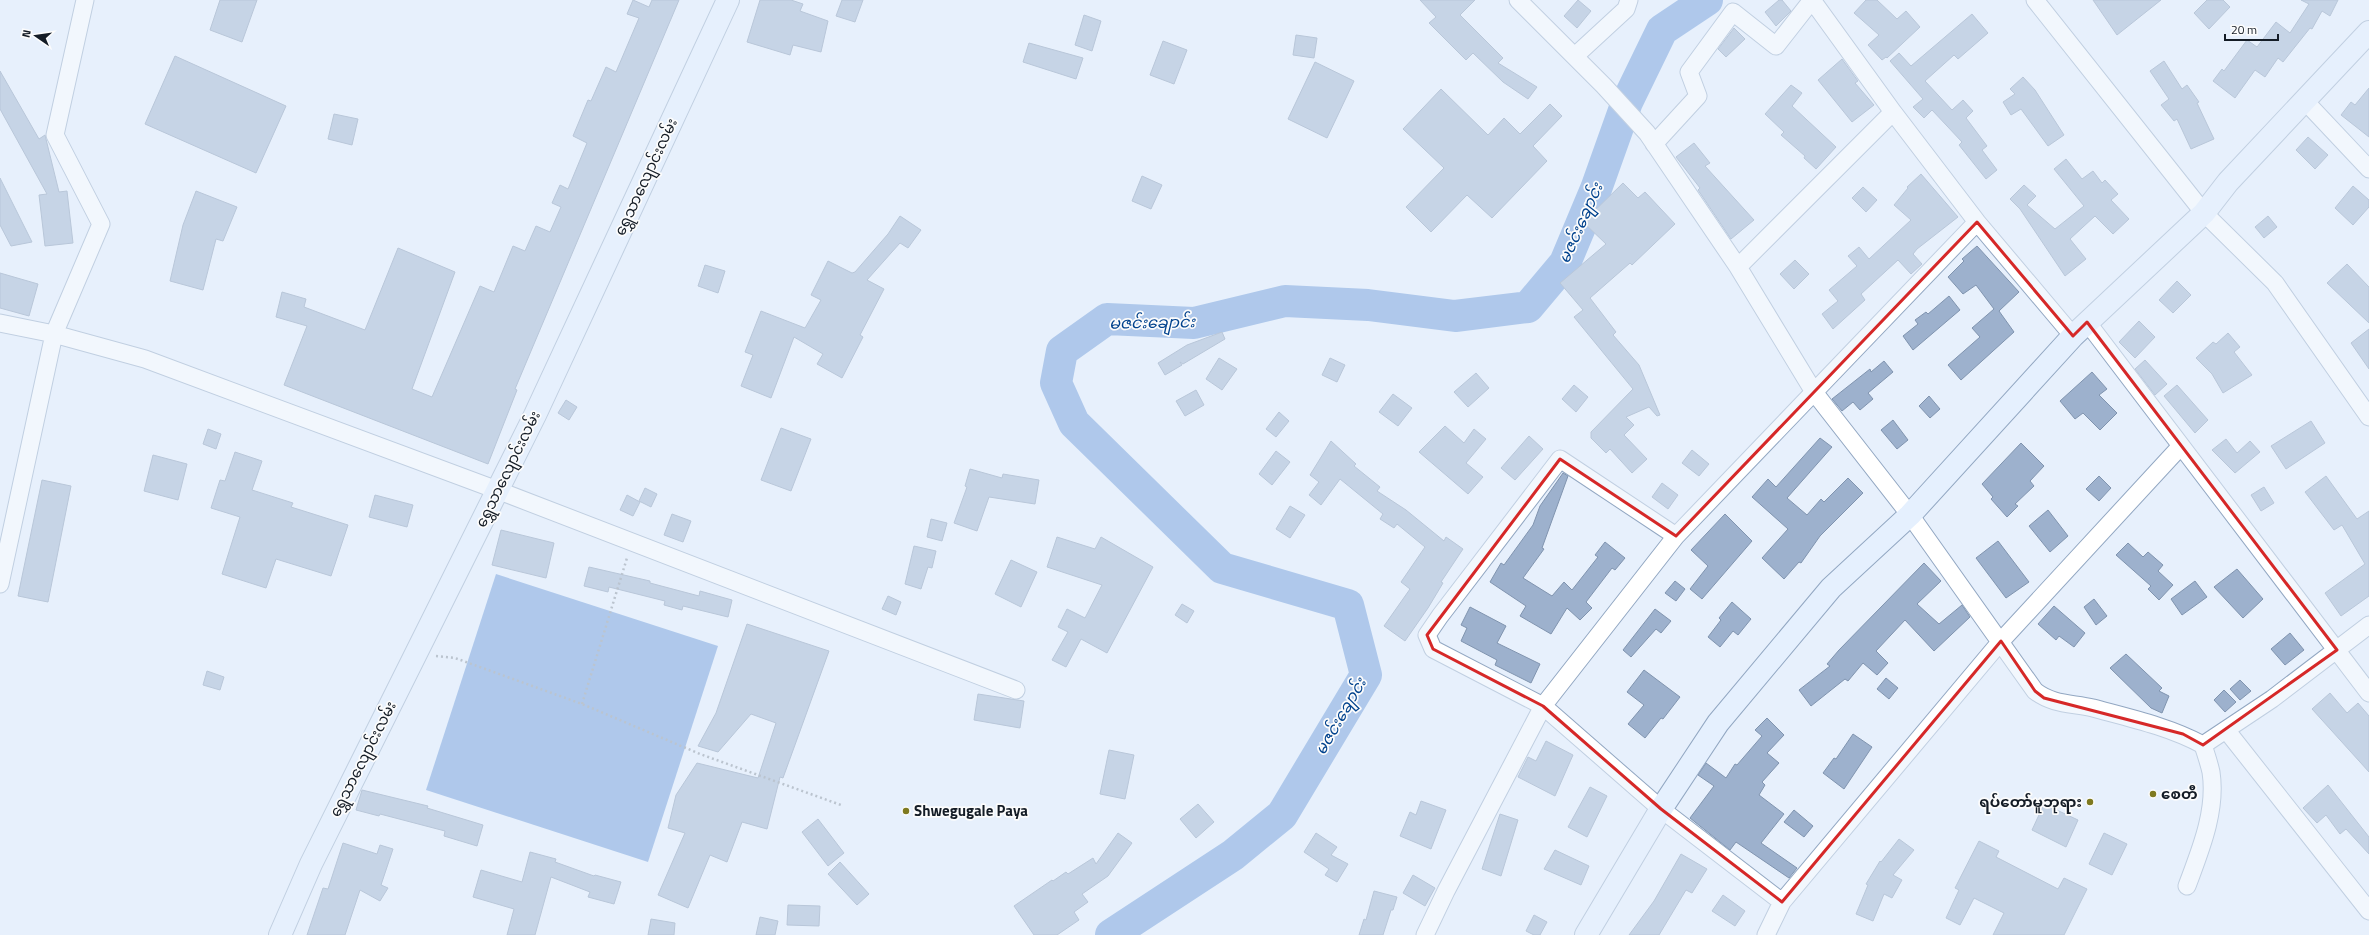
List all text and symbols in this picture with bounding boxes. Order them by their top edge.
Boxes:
north arrow [16,16,56,56]
scale bar [2225,16,2278,42]
text: 20 m [2231,20,2257,39]
text: N [18,28,35,39]
street label: ရွှေသာလျောင်းလမ်း [608,114,684,240]
water label: မဇင်းချောင်း [1552,178,1611,268]
water label: မဇင်းချောင်း [1109,309,1197,337]
street label: ရွှေသာလျောင်းလမ်း [469,407,547,531]
water label: မဇင်းချောင်း [1308,672,1374,760]
street label: ရွှေသာလျောင်းလမ်း [323,697,403,821]
place label: စေတီ [2161,782,2198,805]
marker: စေတီ [2148,789,2158,799]
place label: ရပ်တော်မူဘုရား [1979,790,2082,814]
marker: ရပ်တော်မူဘုရား [2085,797,2095,807]
place label: Shwegugale Paya [914,799,1028,822]
marker: Shwegugale Paya [901,806,911,816]

